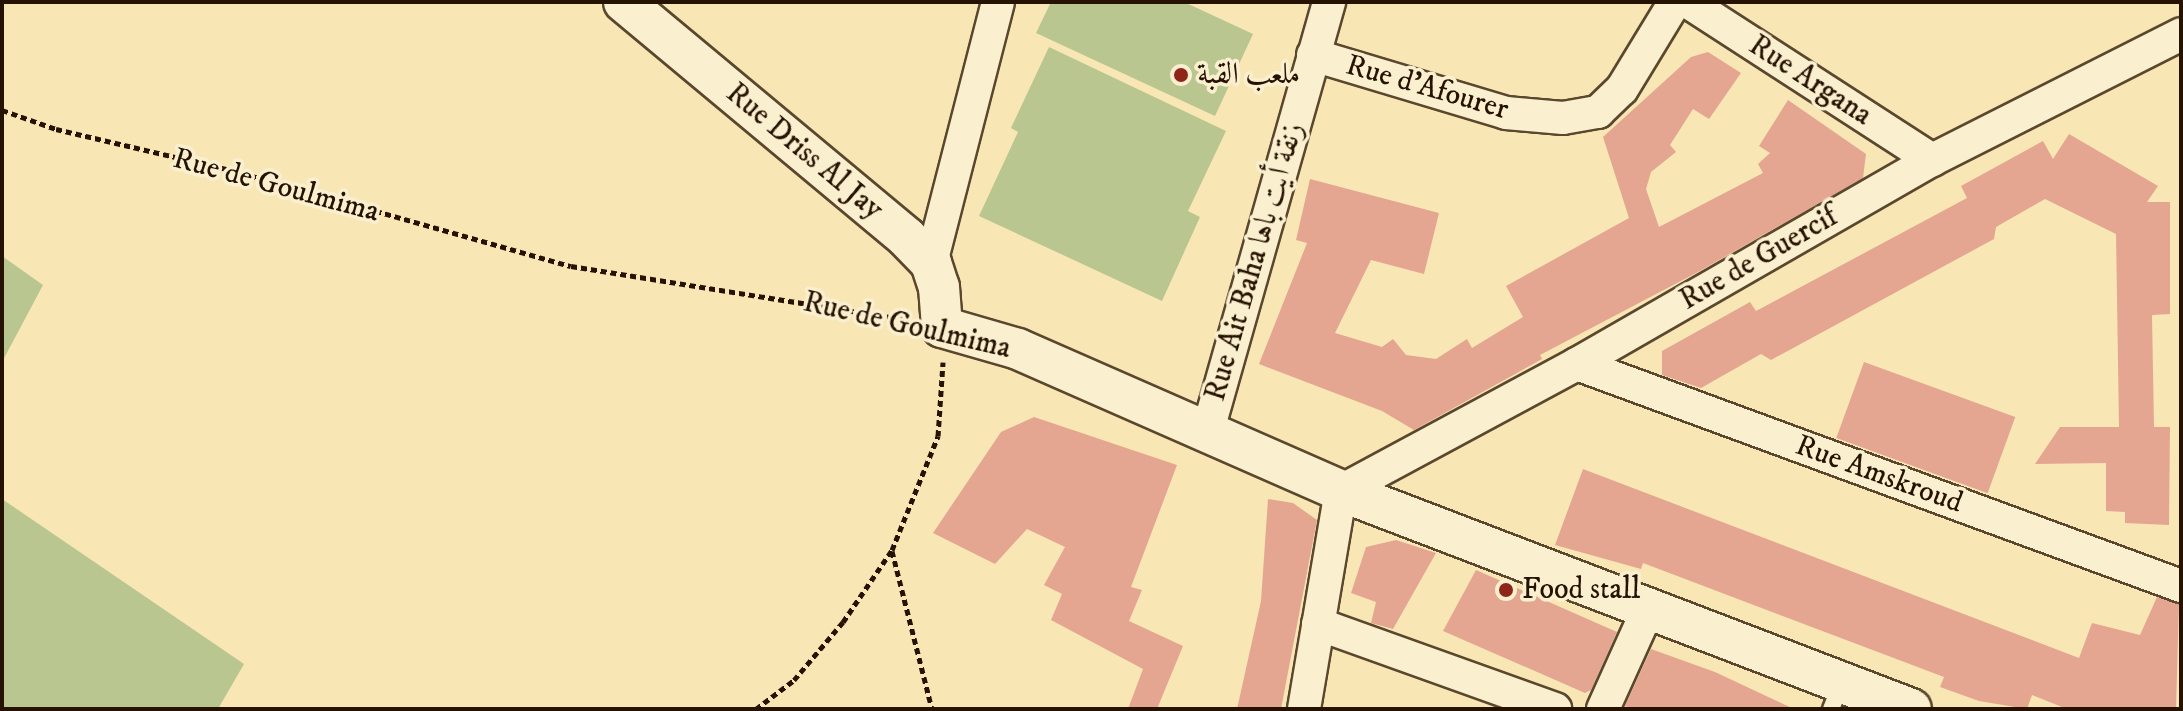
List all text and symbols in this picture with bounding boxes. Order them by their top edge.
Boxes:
street label: Rue Argana [1742,28,1878,134]
street label: Rue d'Afourer [1342,48,1512,128]
place label: ملعب القبة [1197,57,1300,93]
marker: ملعب القبة [1172,66,1190,84]
street label: Rue Driss Al Jay [718,76,890,228]
street label: Rue Ait Baha زنقة أيت باها [1198,119,1312,405]
street label: Rue de Goulmima [169,141,383,231]
street label: Rue de Guercif [1674,199,1844,319]
street label: Rue de Goulmima [800,285,1014,367]
street label: Rue Amskroud [1791,428,1967,522]
place label: Food stall [1522,572,1640,608]
marker: Food stall [1497,581,1515,599]

